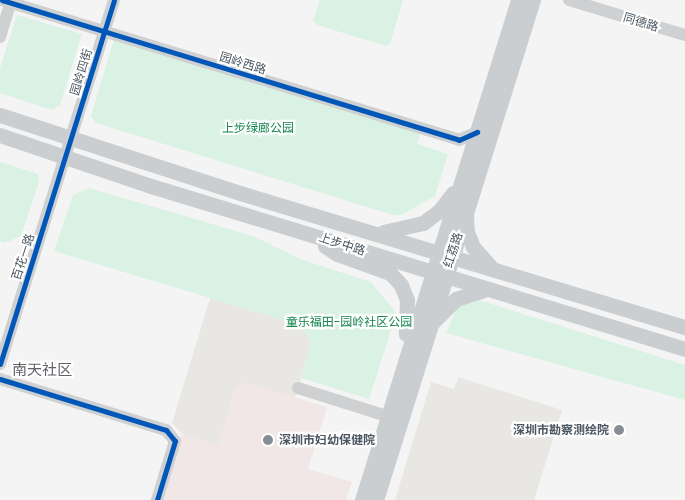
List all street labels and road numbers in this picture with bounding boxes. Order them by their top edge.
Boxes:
street label: 同德路 [622,10,660,34]
street label: 园岭四街 [67,47,95,97]
street label: 园岭西路 [218,49,268,77]
street label: 上步中路 [317,230,367,258]
street label: 红荔路 [441,231,465,269]
street label: 百花一路 [9,232,37,282]

